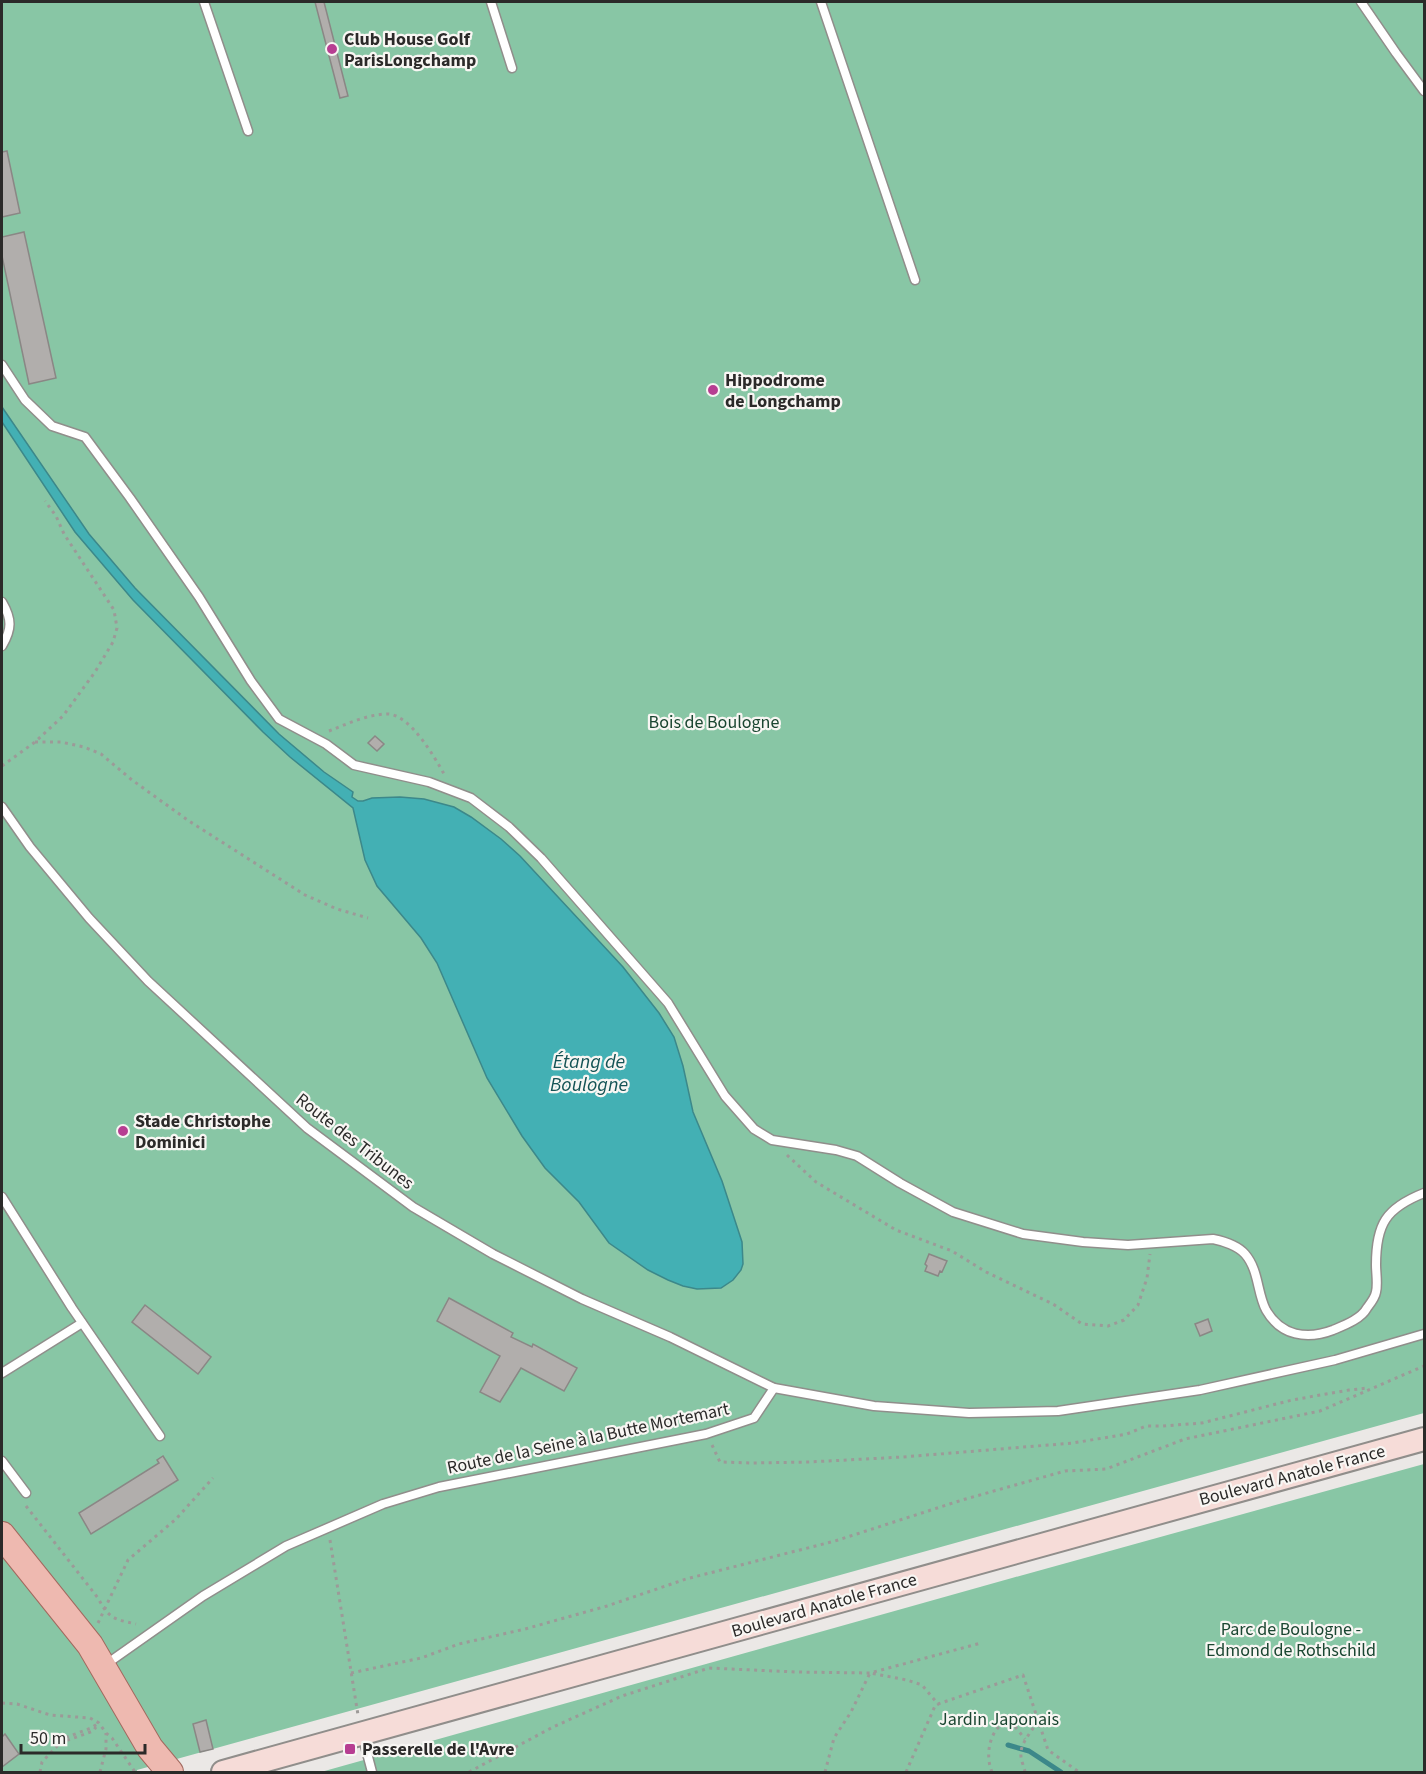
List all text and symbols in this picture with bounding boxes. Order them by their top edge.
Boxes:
place label: Club House Golf ParisLongchamp [344,27,476,73]
marker: Club House Golf ParisLongchamp [325,42,339,56]
place label: Hippodrome de Longchamp [725,368,841,414]
marker: Hippodrome de Longchamp [706,383,720,397]
park label: Bois de Boulogne [649,710,779,735]
water label: Étang de Boulogne [550,1048,628,1099]
street label: Route des Tribunes [290,1087,419,1195]
place label: Stade Christophe Dominici [135,1109,271,1155]
marker: Stade Christophe Dominici [116,1124,130,1138]
street label: Route de la Seine à la Butte Mortemart [445,1396,731,1481]
street label: Boulevard Anatole France [1196,1439,1388,1512]
street label: Boulevard Anatole France [729,1567,920,1644]
park label: Parc de Boulogne - Edmond de Rothschild [1206,1617,1376,1663]
park label: Jardin Japonais [939,1707,1059,1732]
scale bar [21,1717,146,1755]
text: 50 m [30,1726,66,1751]
place label: Passerelle de l'Avre [362,1737,515,1762]
marker: Passerelle de l'Avre [343,1742,357,1756]

